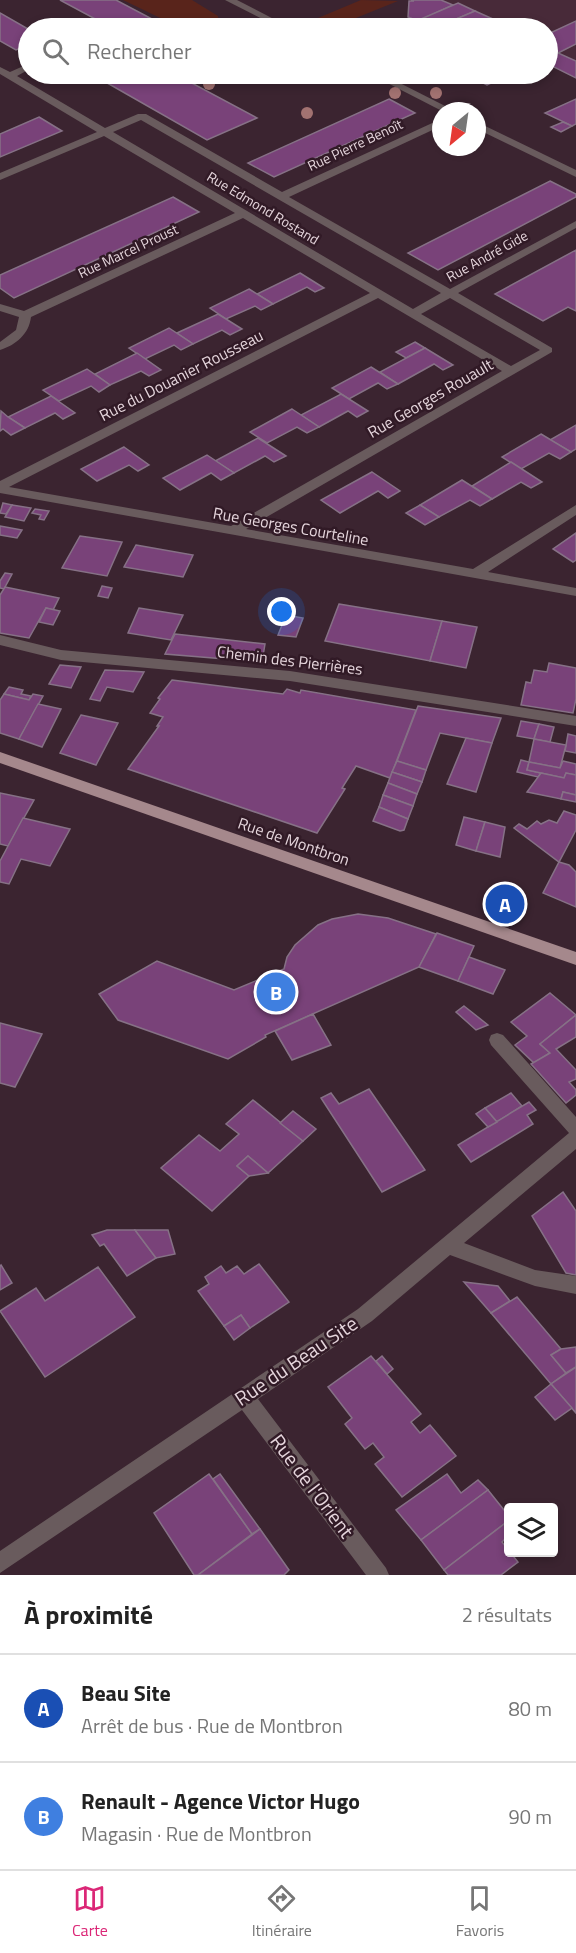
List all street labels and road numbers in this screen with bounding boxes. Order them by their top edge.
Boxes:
street label: Rue Pierre Benoît [304,113,406,176]
street label: Rue Edmond Rostand [203,166,323,249]
street label: Rue Marcel Proust [74,218,181,283]
street label: Rue André Gide [442,224,531,287]
street label: Rue du Douanier Rousseau [95,323,267,427]
street label: Rue Georges Rouault [363,352,498,444]
street label: Rue Georges Courteline [211,501,371,551]
street label: Chemin des Pierrières [216,639,364,681]
street label: Rue de Montbron [235,811,353,871]
street label: Rue du Beau Site [228,1308,364,1413]
street label: Rue de l'Orient [263,1427,362,1544]

